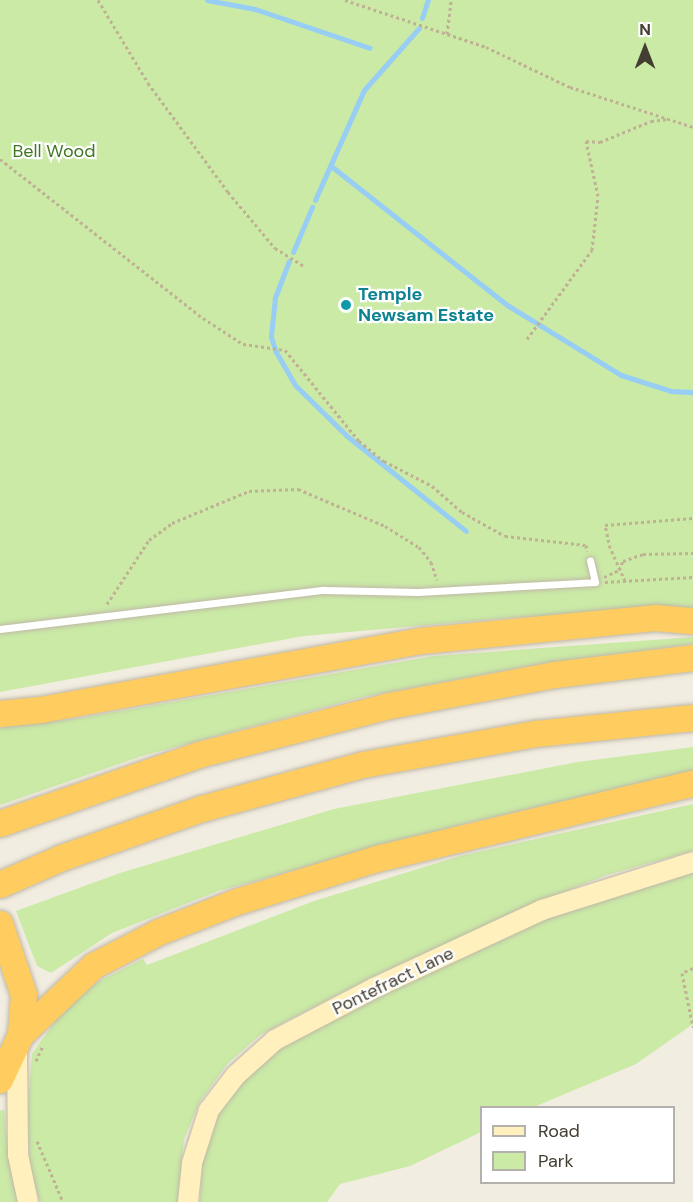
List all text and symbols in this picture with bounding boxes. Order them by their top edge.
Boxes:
north arrow [615,18,675,78]
text: N [639,19,651,40]
park label: Bell Wood [12,140,96,162]
place label: Temple Newsam Estate [358,284,494,326]
marker: Temple Newsam Estate [339,298,353,312]
street label: Pontefract Lane [329,942,457,1020]
legend [480,1106,675,1184]
text: Road [538,1119,580,1143]
text: Park [538,1149,574,1173]

